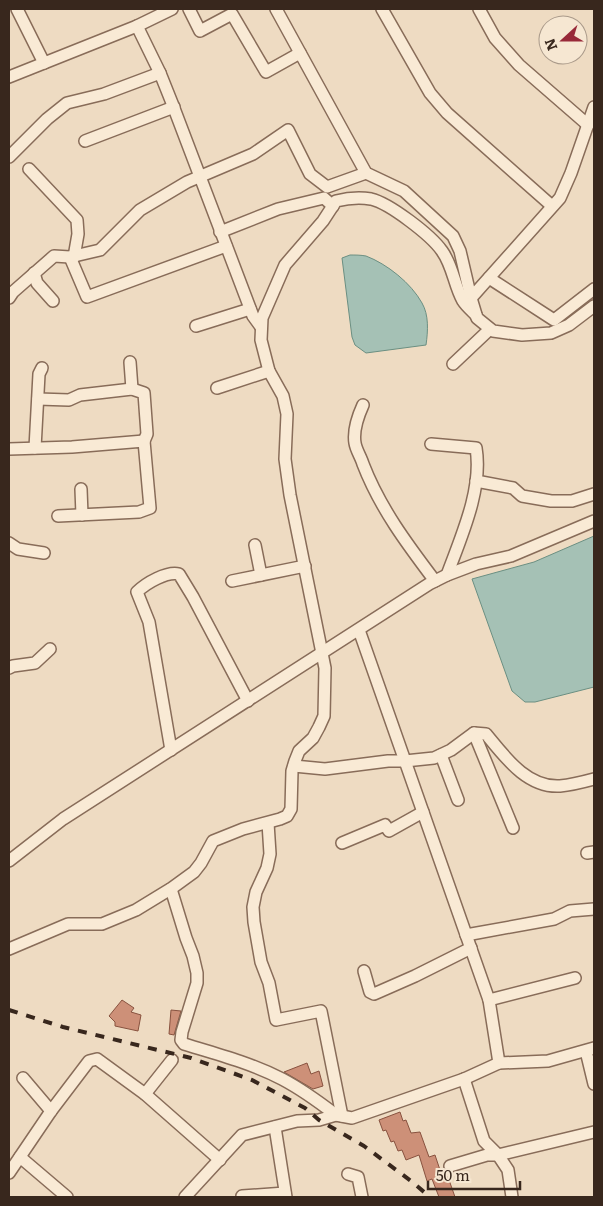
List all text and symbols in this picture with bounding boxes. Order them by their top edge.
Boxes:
north arrow [538,15,588,65]
text: N [538,36,561,54]
scale bar [428,1158,520,1190]
text: 50 m [436,1163,470,1186]

